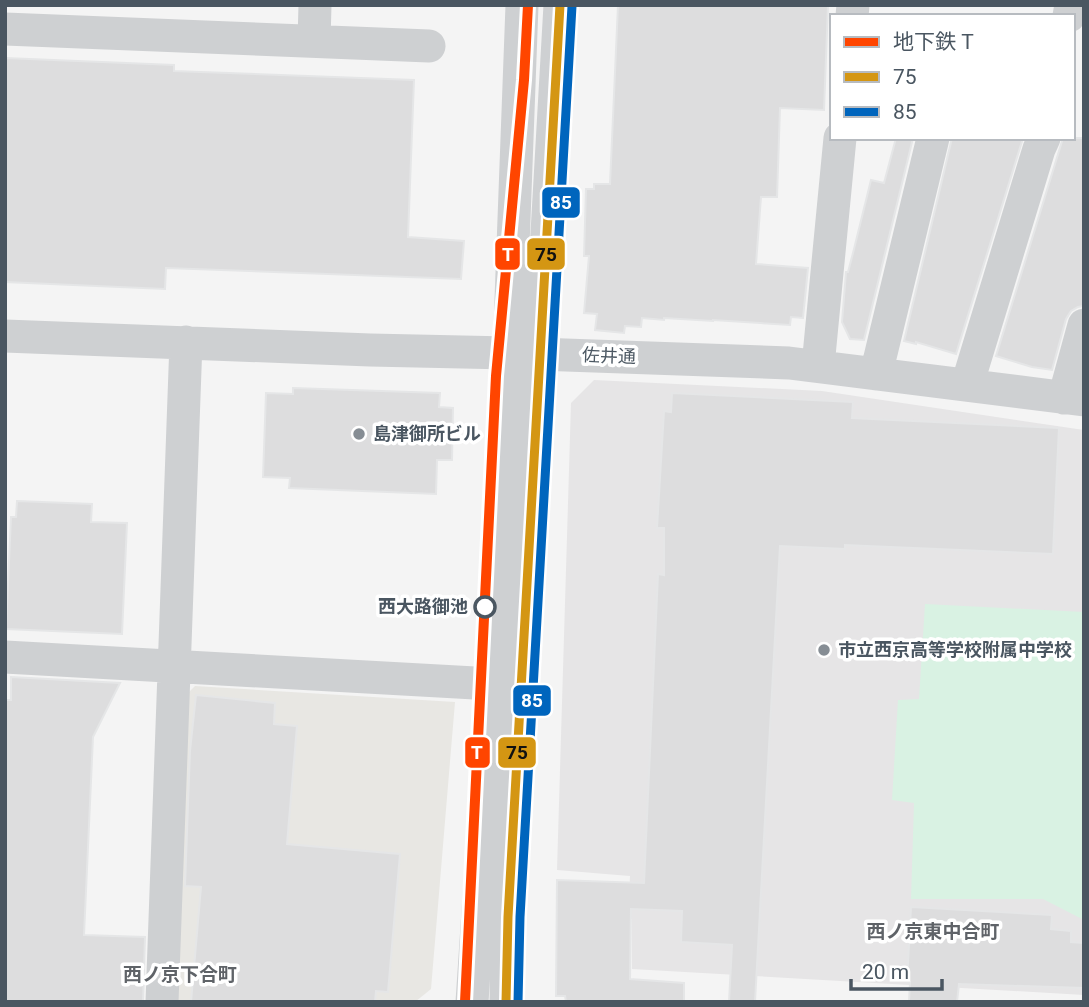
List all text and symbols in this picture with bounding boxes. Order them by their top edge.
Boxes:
legend [830,14,1075,140]
text: 地下鉄 T [893,30,974,54]
text: 75 [893,65,917,89]
text: 85 [893,100,917,124]
line badge: 85 [541,186,581,219]
text: 85 [550,191,572,214]
line badge: T [494,237,521,271]
line badge: 75 [526,237,566,271]
text: T [502,243,514,266]
text: 75 [535,243,557,266]
street label: 佐井通 [582,344,636,367]
place label: 島津御所ビル [373,423,481,444]
marker: 島津御所ビル [351,426,367,442]
place label: 西大路御池 [378,596,468,617]
marker: 西大路御池 [474,596,496,618]
place label: 市立西京高等学校附属中学校 [838,639,1072,660]
marker: 市立西京高等学校附属中学校 [816,642,832,658]
line badge: 85 [512,684,552,717]
text: 85 [521,689,543,712]
line badge: T [464,736,491,769]
line badge: 75 [497,736,537,769]
text: T [471,741,483,764]
text: 75 [506,741,528,764]
district label: 西ノ京東中合町 [866,920,1000,943]
scale bar [851,948,942,992]
text: 20 m [862,960,909,984]
district label: 西ノ京下合町 [123,963,237,986]

